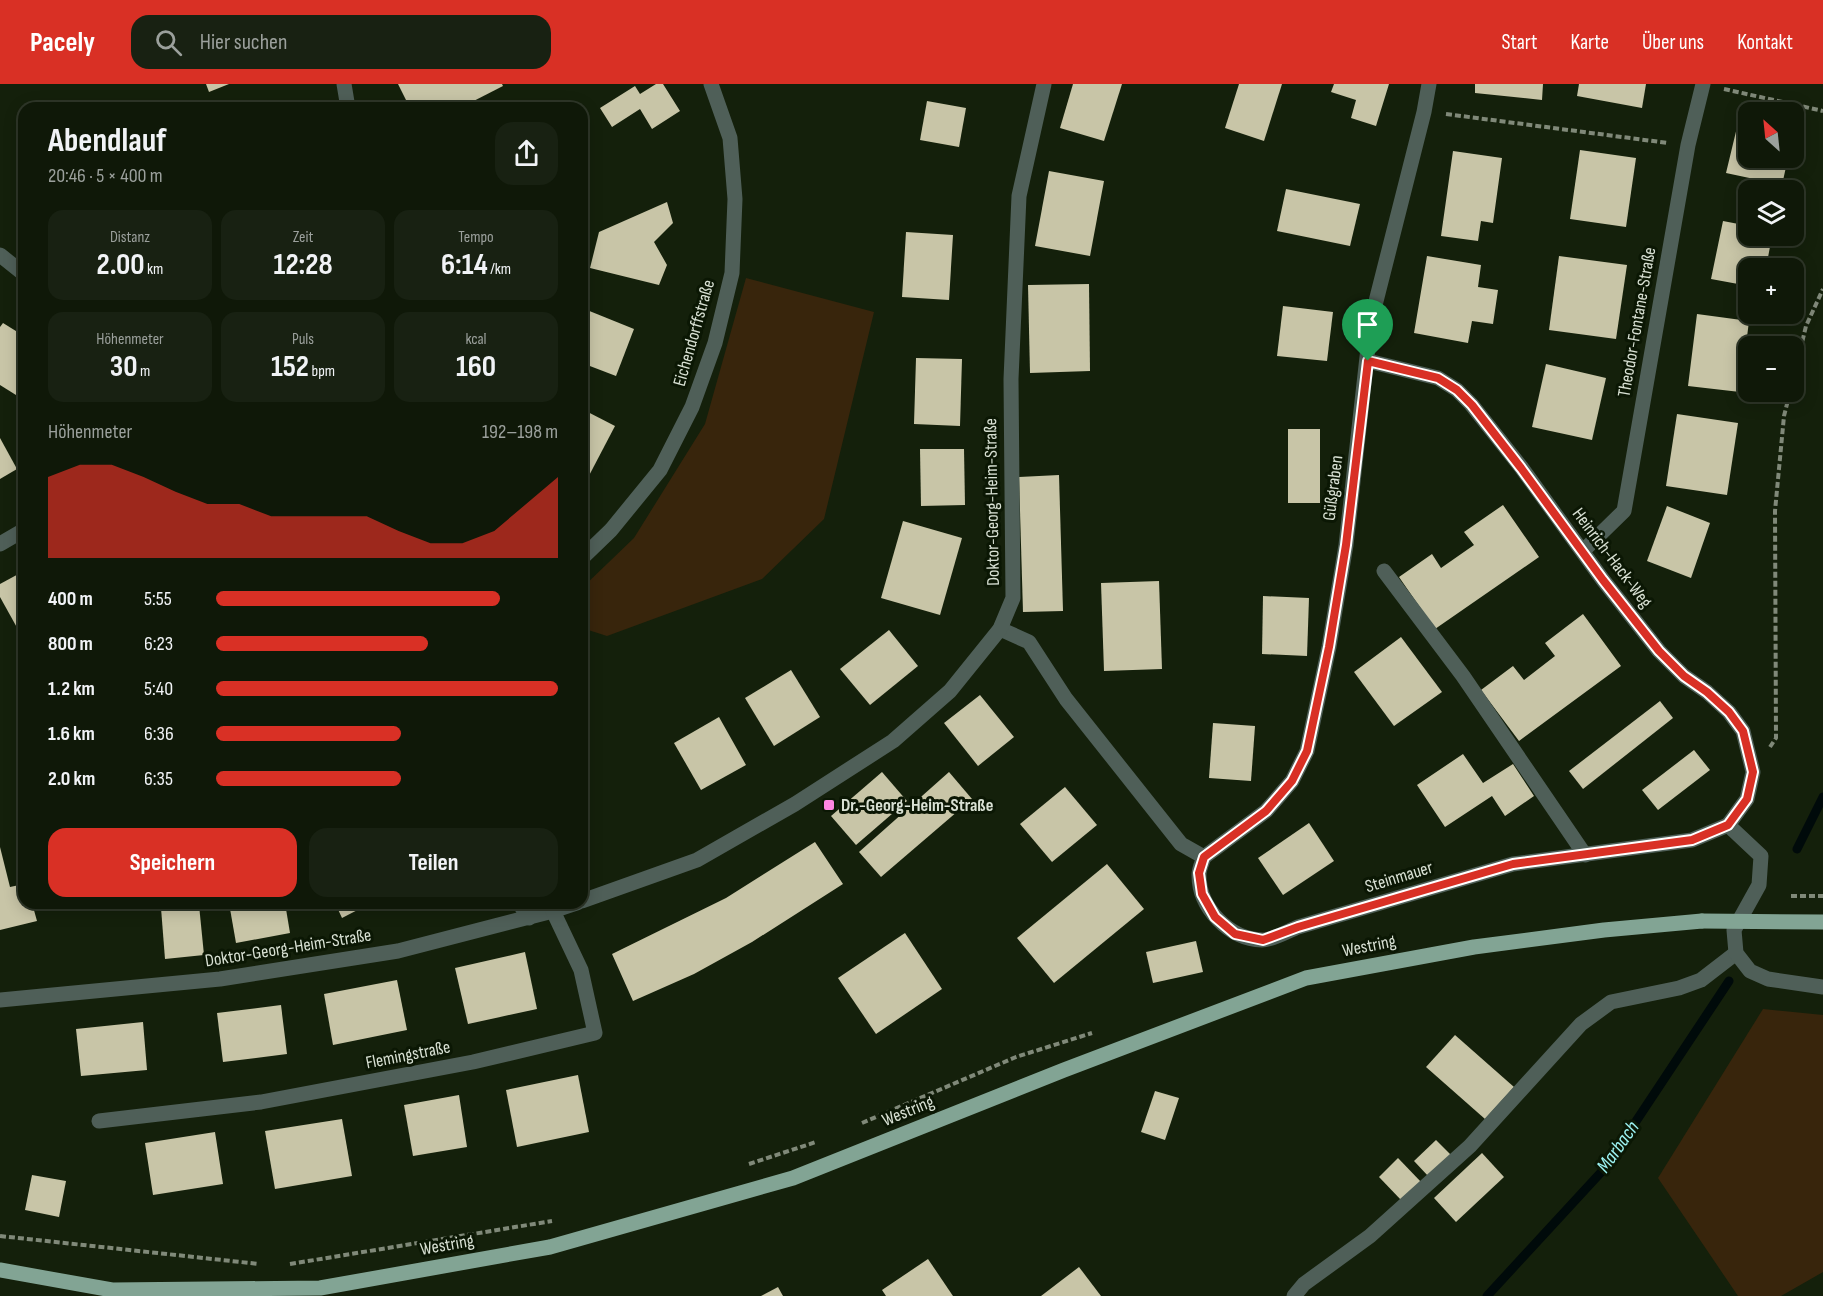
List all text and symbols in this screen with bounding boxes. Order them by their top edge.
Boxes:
search box [131,15,551,69]
text: Pacely [30,26,95,59]
icon: search [152,26,185,59]
text: Hier suchen [200,29,287,56]
text: Start [1501,30,1538,55]
text: Karte [1571,30,1609,55]
text: Über uns [1642,30,1704,55]
text: Kontakt [1737,30,1793,55]
north arrow [1738,102,1804,168]
map controls [1738,102,1804,402]
text: Abendlauf [48,121,166,161]
button: share [495,122,558,185]
text: 20:46 · 5 × 400 m [48,164,163,188]
button: layers [1738,180,1804,246]
text: Distanz [110,228,150,247]
text: Zeit [293,228,313,247]
text: Tempo [458,228,494,247]
street label: Theodor-Fontane-Straße [1613,246,1661,398]
text: 2.00 [97,247,144,283]
text: 12:28 [273,247,333,283]
text: 6:14 [441,247,488,283]
button: + [1738,258,1804,324]
text: km [144,260,163,279]
text: /km [488,260,511,279]
street label: Eichendorffstraße [669,277,719,389]
pin [1342,299,1393,361]
icon: arrive [1351,308,1384,341]
text: Höhenmeter [96,330,164,349]
text: Puls [292,330,314,349]
text: kcal [465,330,487,349]
button: − [1738,336,1804,402]
text: 30 [110,349,137,385]
text: 152 [271,349,309,385]
text: 160 [456,349,496,385]
text: m [137,362,150,381]
text: bpm [309,362,335,381]
street label: Doktor-Georg-Heim-Straße [980,418,1004,586]
text: Höhenmeter [48,420,132,444]
text: 192–198 m [482,420,558,444]
street label: Güßgraben [1319,454,1347,522]
street label: Heinrich-Hack-Weg [1568,504,1656,612]
text: 400 m [48,587,93,611]
text: 5:55 [144,587,172,611]
text: 800 m [48,632,93,656]
text: 6:23 [144,632,173,656]
text: 1.2 km [48,677,95,701]
text: 5:40 [144,677,173,701]
text: 1.6 km [48,722,95,746]
text: 6:36 [144,722,174,746]
text: 2.0 km [48,767,95,791]
text: 6:35 [144,767,173,791]
place label: Dr.-Georg-Heim-Straße [841,795,993,816]
marker: Dr.-Georg-Heim-Straße [822,798,836,812]
button: Speichern [48,828,297,897]
button: Teilen [309,828,558,897]
street label: Steinmauer [1363,857,1435,897]
street label: Doktor-Georg-Heim-Straße [203,924,373,972]
street label: Westring [1340,931,1398,961]
street label: Flemingstraße [364,1037,452,1073]
street label: Westring [879,1091,937,1131]
water label: Marbach [1592,1116,1644,1178]
street label: Westring [419,1230,475,1260]

